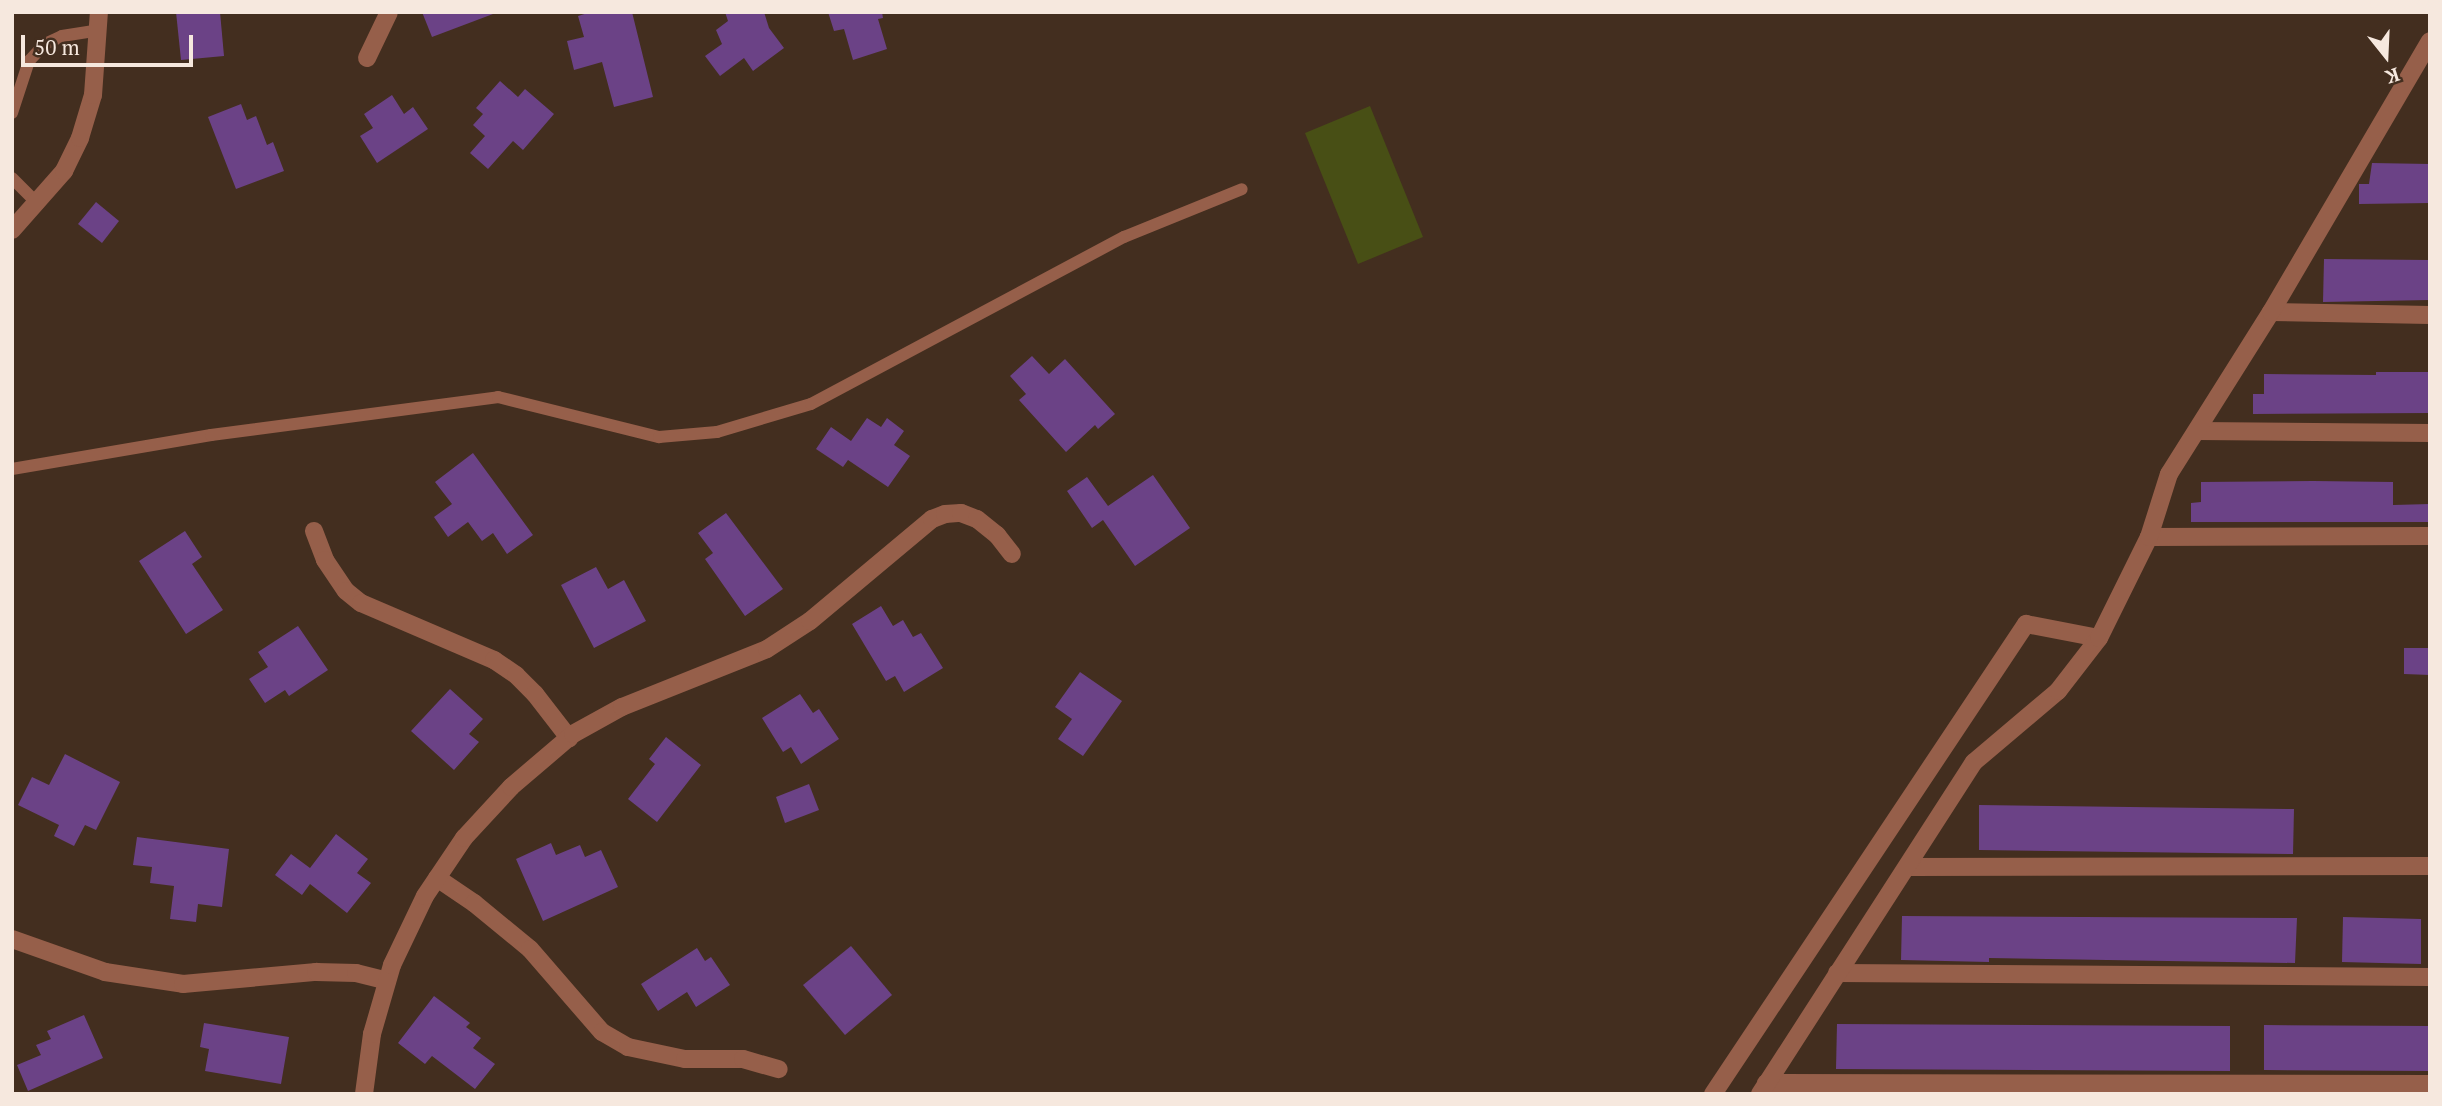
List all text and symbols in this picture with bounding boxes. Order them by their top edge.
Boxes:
scale bar [24,21,196,65]
north arrow [2351,21,2421,91]
text: 50 m [34,33,80,61]
text: K [2382,62,2403,90]

